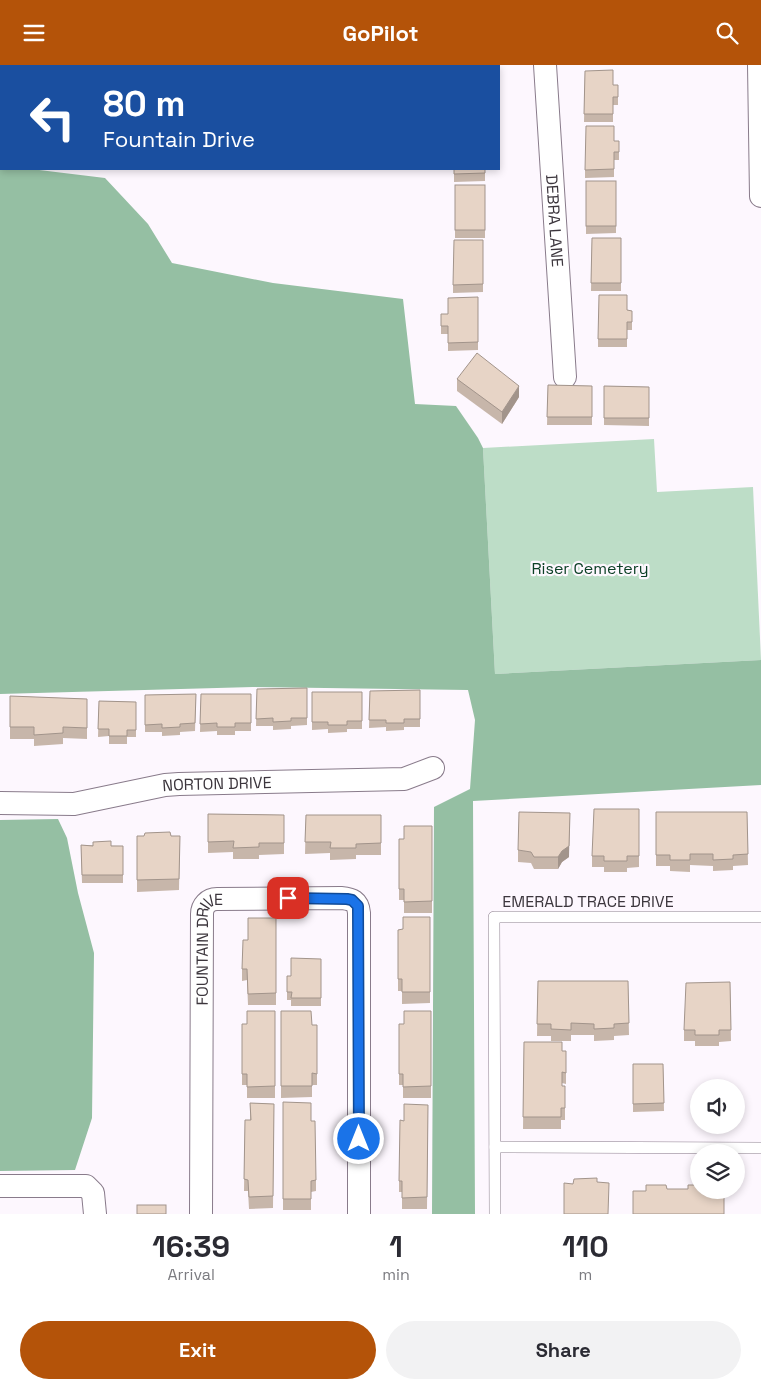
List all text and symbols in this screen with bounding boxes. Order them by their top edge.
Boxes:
icon: menu [20,19,48,47]
text: GoPilot [342,19,419,47]
icon: search [713,19,741,47]
text: 80 m [103,82,185,126]
icon: left [20,85,85,150]
text: Fountain Drive [103,125,255,153]
street label: DEBRA LANE [542,174,568,268]
park label: Riser Cemetery [531,558,649,579]
street label: NORTON DRIVE [162,771,272,796]
pin [267,877,309,919]
icon: arrive [274,884,302,912]
street label: FOUNTAIN DRIVE [191,888,223,1006]
street label: EMERALD TRACE DRIVE [502,891,674,912]
map controls [690,1079,745,1199]
button: sound [690,1079,745,1134]
position arrow [332,1112,384,1164]
button: layers [690,1144,745,1199]
text: 16:39 [152,1227,230,1266]
text: 1 [389,1227,403,1266]
text: 110 [562,1227,609,1266]
text: Arrival [167,1264,215,1285]
text: min [382,1264,410,1285]
text: m [579,1264,592,1285]
button: Exit [20,1321,376,1379]
button: Share [386,1321,741,1379]

